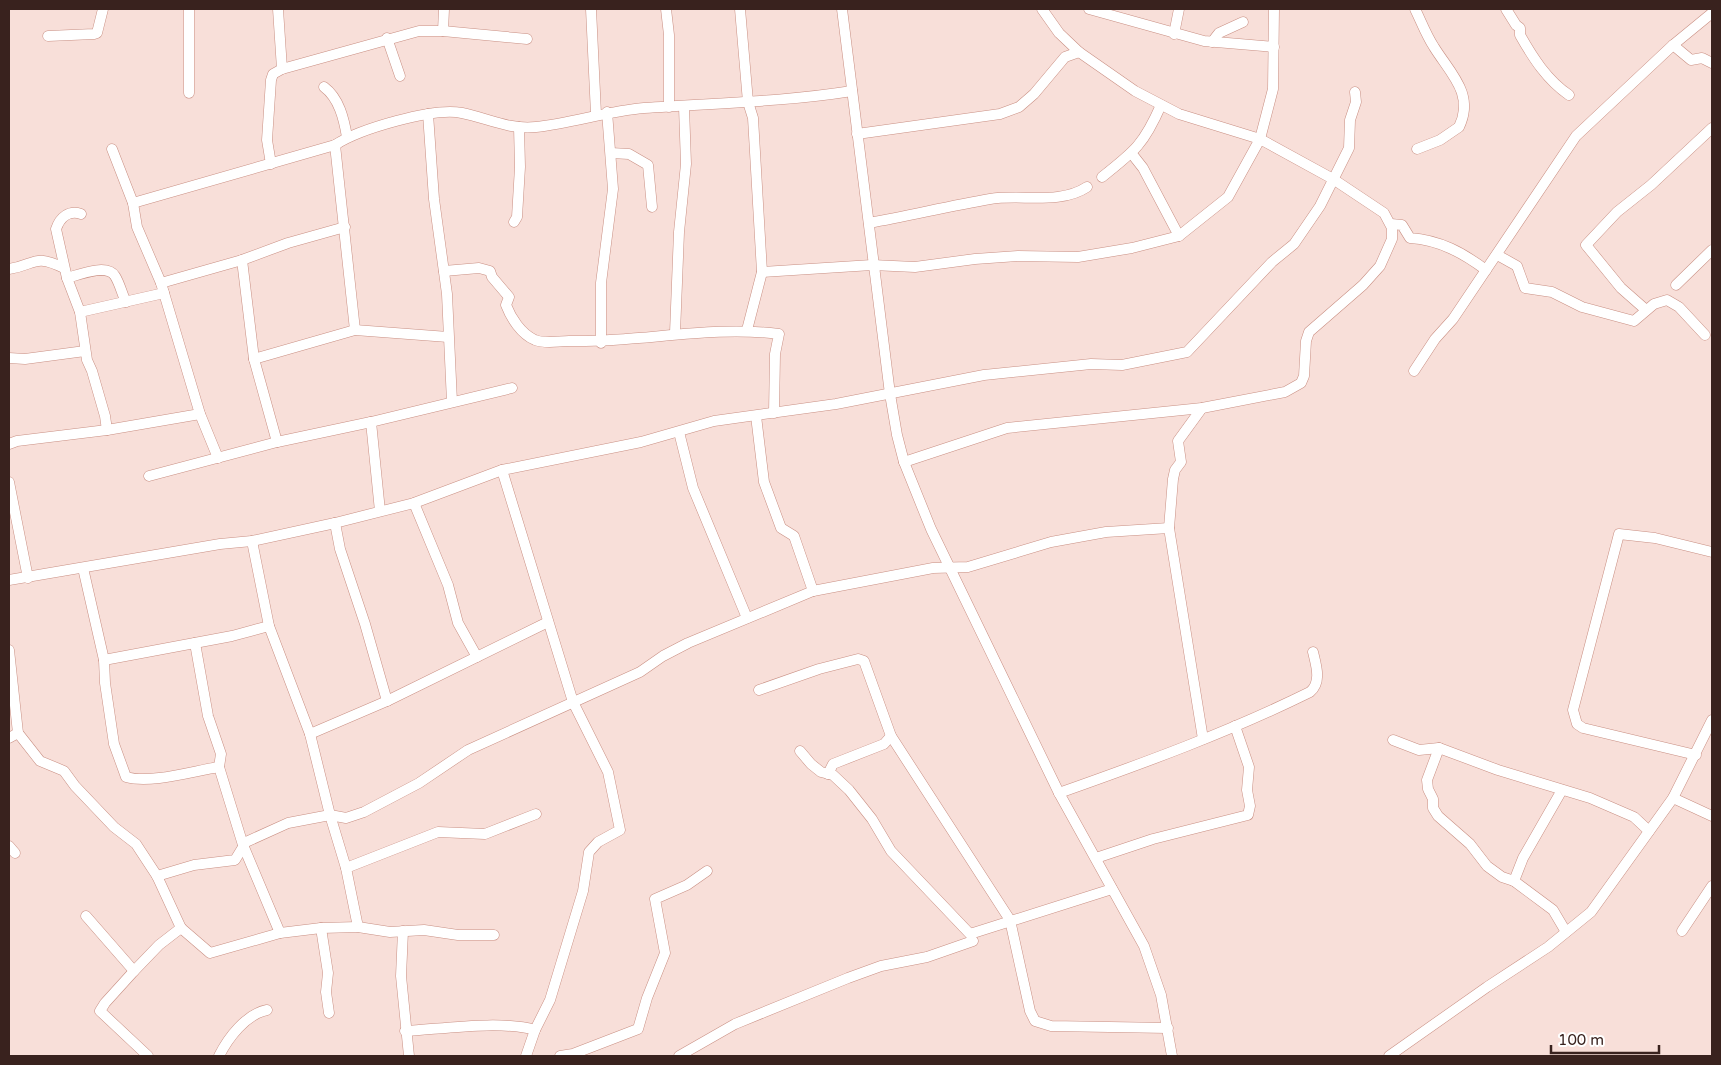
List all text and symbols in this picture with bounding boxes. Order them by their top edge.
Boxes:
scale bar [1551,1022,1658,1054]
text: 100 m [1558,1031,1604,1049]

